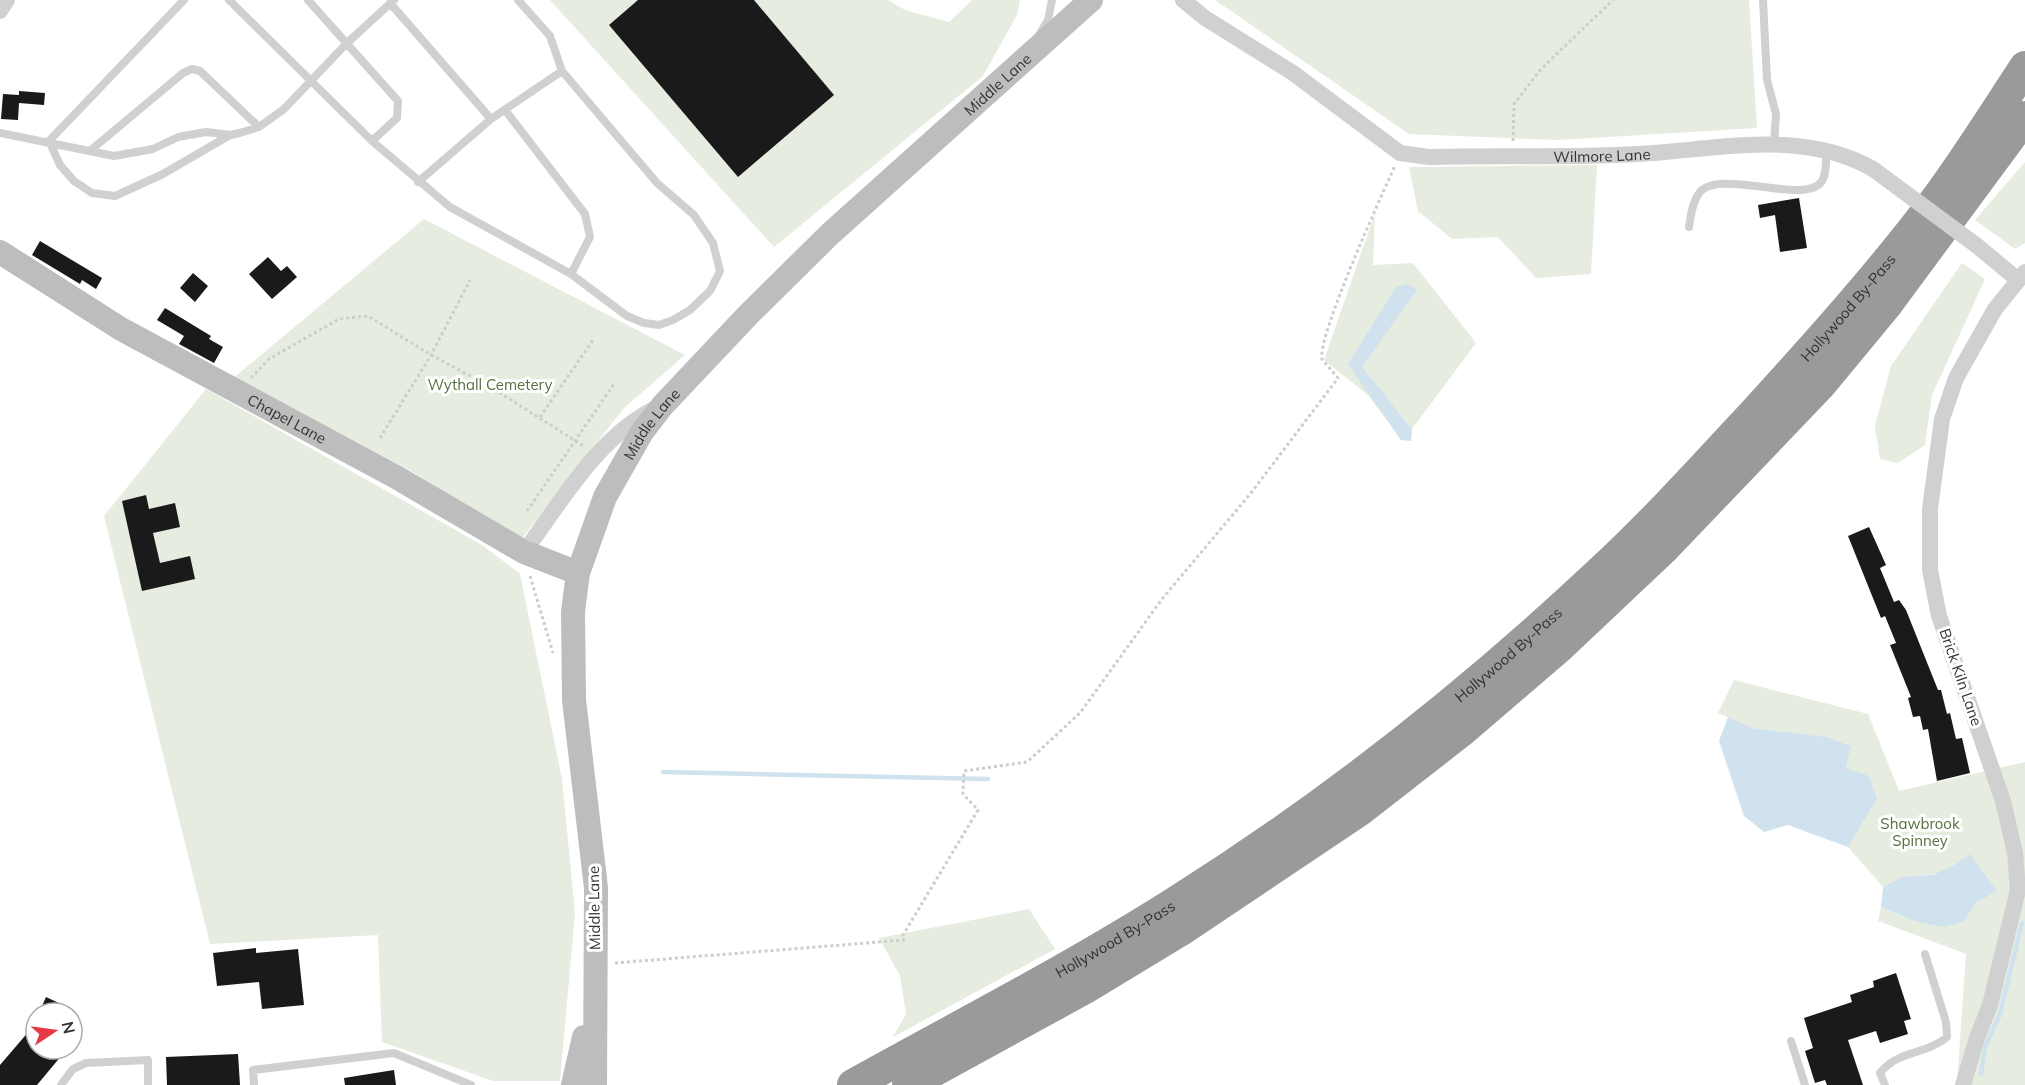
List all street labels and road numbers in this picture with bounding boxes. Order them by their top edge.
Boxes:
street label: Middle Lane [960,49,1035,119]
street label: Wilmore Lane [1553,144,1651,166]
street label: Hollywood By-Pass [1796,250,1899,365]
street label: Middle Lane [619,384,684,463]
street label: Chapel Lane [244,389,330,447]
street label: Hollywood By-Pass [1450,603,1566,706]
street label: Brick Kiln Lane [1935,626,1987,728]
street label: Middle Lane [584,866,604,950]
street label: Hollywood By-Pass [1052,896,1178,982]

